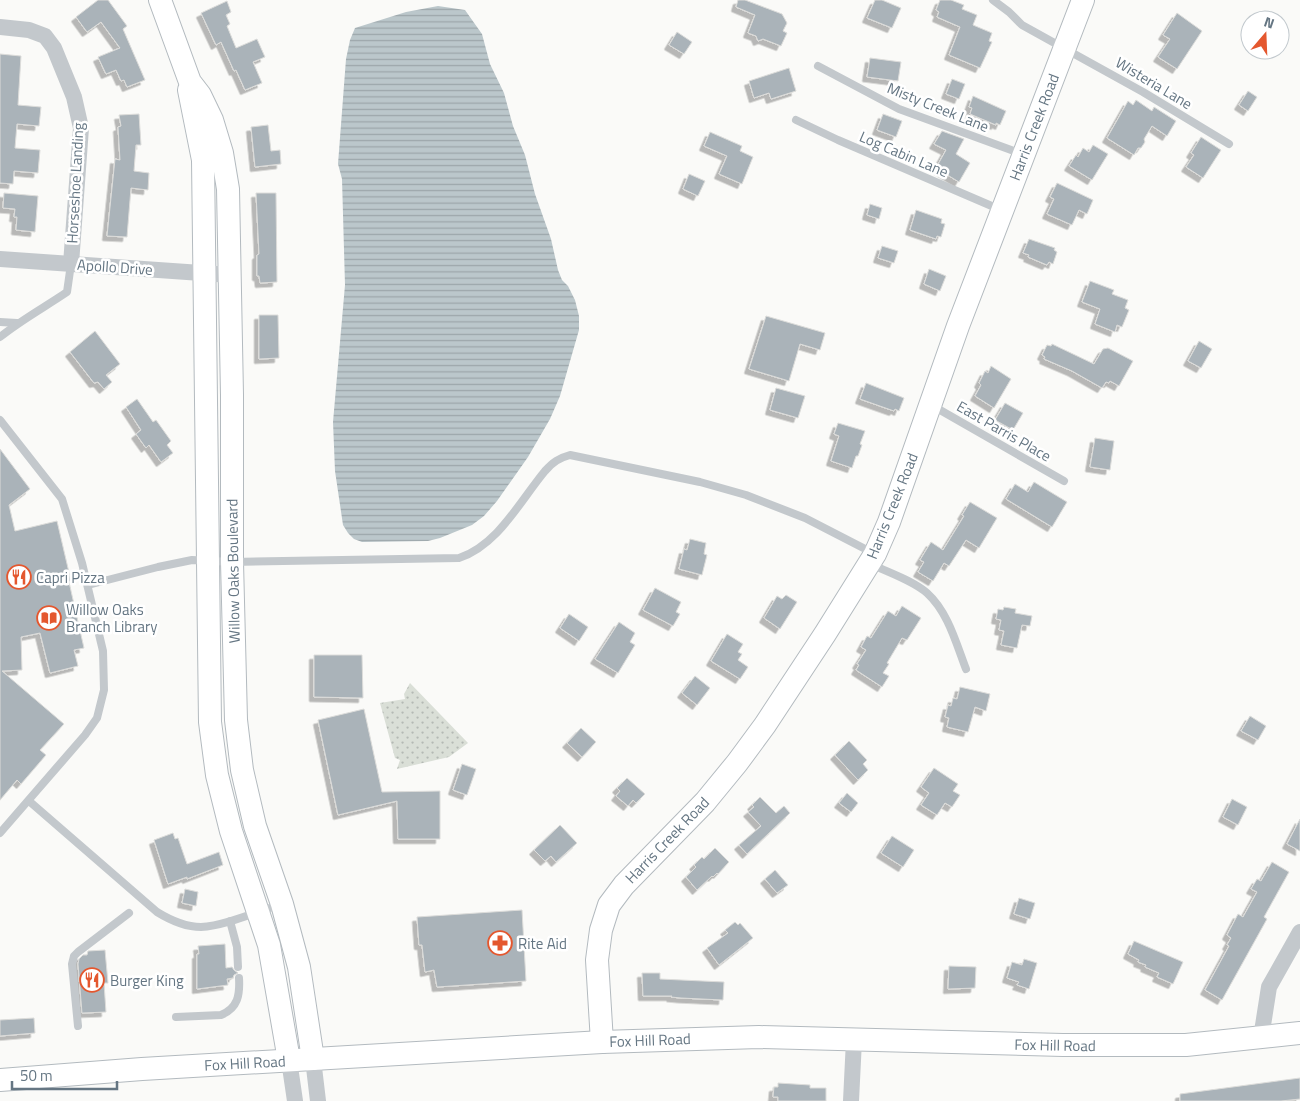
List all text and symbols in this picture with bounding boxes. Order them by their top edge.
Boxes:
north arrow [1240,10,1290,60]
text: N [1261,11,1277,34]
street label: Wisteria Lane [1111,51,1197,115]
street label: Harris Creek Road [1003,70,1065,184]
street label: Misty Creek Lane [884,76,992,138]
street label: Horseshoe Landing [60,122,90,244]
street label: Log Cabin Lane [856,125,952,183]
street label: Apollo Drive [76,253,154,281]
street label: East Parris Place [953,395,1055,467]
street label: Harris Creek Road [860,449,924,563]
street label: Willow Oaks Boulevard [220,499,246,643]
restaurant icon: Capri Pizza [6,564,32,590]
place label: Capri Pizza [36,566,105,589]
place label: Willow Oaks Branch Library [66,598,157,638]
library icon: Willow Oaks Branch Library [36,605,62,631]
street label: Harris Creek Road [620,791,714,889]
pharmacy icon: Rite Aid [487,930,513,956]
place label: Rite Aid [518,932,567,955]
restaurant icon: Burger King [79,967,105,993]
place label: Burger King [110,969,184,992]
street label: Fox Hill Road [609,1027,691,1053]
street label: Fox Hill Road [1014,1033,1096,1057]
street label: Fox Hill Road [204,1049,286,1077]
scale bar [12,1058,118,1090]
text: 50 m [20,1064,53,1087]

